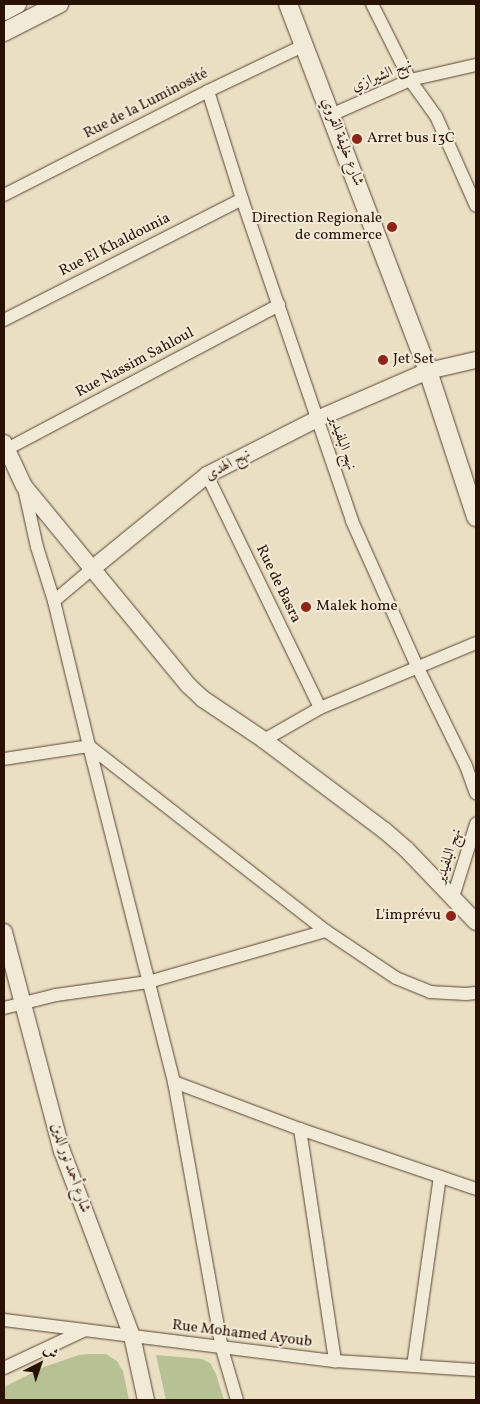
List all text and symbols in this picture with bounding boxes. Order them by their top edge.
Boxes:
street label: نهج الشيرازي [349,56,415,96]
street label: Rue de la Luminosité [81,65,211,143]
street label: شارع خليفة القروي [317,95,367,189]
place label: Arret bus 13C [367,130,455,148]
marker: Arret bus 13C [351,133,363,145]
street label: Rue El Khaldounia [56,209,174,281]
place label: Direction Regionale de commerce [251,209,382,244]
marker: Direction Regionale de commerce [386,221,398,233]
street label: Rue Nassim Sahloul [73,324,197,402]
place label: Jet Set [393,351,434,369]
marker: Jet Set [377,354,389,366]
street label: نهج البلفيدير [324,413,360,473]
street label: نهج الهدى [202,445,254,485]
street label: Rue de Basra [251,542,305,626]
place label: Malek home [316,598,398,616]
marker: Malek home [300,601,312,613]
street label: نهج البلفيدير [432,826,466,886]
place label: L'imprévu [375,907,441,925]
marker: L'imprévu [445,910,457,922]
street label: شارع أحمد نور الدين [46,1121,94,1215]
street label: Rue Mohamed Ayoub [171,1316,313,1352]
north arrow [15,1339,65,1389]
text: ش [39,1341,62,1364]

